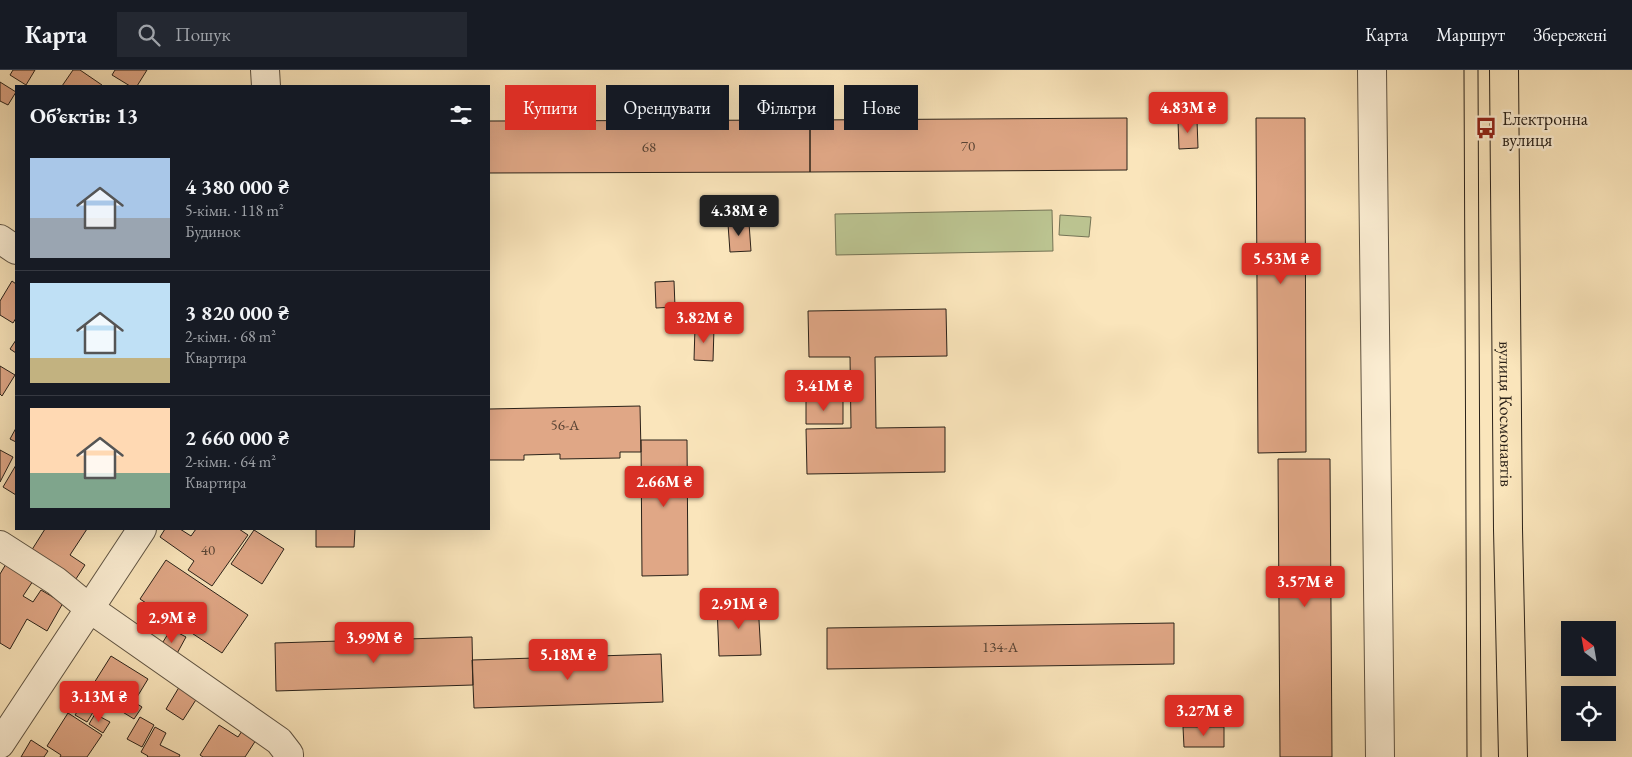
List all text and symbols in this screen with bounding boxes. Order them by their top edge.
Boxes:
search box [117,12,467,57]
text: Карта [25,19,87,50]
icon: search [135,21,163,49]
text: Пошук [175,22,231,47]
text: Карта [1365,23,1408,46]
text: Маршрут [1436,23,1505,46]
text: Збережені [1533,23,1607,46]
chip: Купити [505,85,596,130]
chip: Орендувати [606,85,729,130]
chip: Фільтри [739,85,834,130]
chip: Нове [844,85,918,130]
pin: 4.83M ₴ [1142,92,1234,134]
text: 4.83M ₴ [1160,97,1216,118]
icon: filters [447,101,475,129]
text: Об’єктів: 13 [30,102,138,129]
place label: Електронна вулиця [1502,107,1589,151]
bus stop icon: Електронна вулиця [1473,115,1499,141]
house number: 70 [961,136,975,155]
house number: 68 [642,137,656,156]
text: 4 380 000 ₴ [185,173,289,200]
icon: home [70,178,130,238]
pin: 4.38M ₴ [693,194,785,237]
text: 5-кімн. · 118 m² [185,200,284,221]
text: 4.38M ₴ [711,200,767,221]
text: Будинок [185,221,241,242]
pin: 5.53M ₴ [1235,242,1327,285]
text: 5.53M ₴ [1253,248,1309,269]
text: 3 820 000 ₴ [185,299,289,326]
pin: 3.82M ₴ [658,302,750,344]
icon: home [70,303,130,363]
text: 3.82M ₴ [676,307,732,328]
text: 2-кімн. · 68 m² [185,326,276,347]
street label: вулиця Космонавтів [1495,341,1519,487]
text: Квартира [185,347,246,368]
pin: 3.41M ₴ [778,370,870,412]
text: 3.41M ₴ [796,375,852,396]
house number: 56-А [551,415,580,434]
text: 2 660 000 ₴ [185,424,289,451]
icon: home [70,428,130,488]
text: 2-кімн. · 64 m² [185,451,276,472]
pin: 2.66M ₴ [618,466,710,508]
text: 2.66M ₴ [636,471,692,492]
text: Квартира [185,472,246,493]
house number: 40 [201,540,215,559]
pin: 3.57M ₴ [1259,566,1351,608]
text: 3.57M ₴ [1277,571,1333,592]
pin: 2.91M ₴ [693,588,785,630]
text: 2.91M ₴ [711,593,767,614]
pin: 2.9M ₴ [131,602,213,644]
text: 2.9M ₴ [148,607,196,628]
north arrow [1561,621,1616,676]
map controls [1561,621,1616,741]
pin: 3.99M ₴ [328,622,420,664]
text: 3.99M ₴ [346,627,402,648]
house number: 134-А [982,637,1019,656]
pin: 5.18M ₴ [522,638,614,681]
text: 5.18M ₴ [540,644,596,665]
pin: 3.13M ₴ [53,680,145,723]
text: 3.13M ₴ [71,686,127,707]
button: locate [1561,686,1616,741]
pin: 3.27M ₴ [1158,694,1250,737]
text: 3.27M ₴ [1176,700,1232,721]

